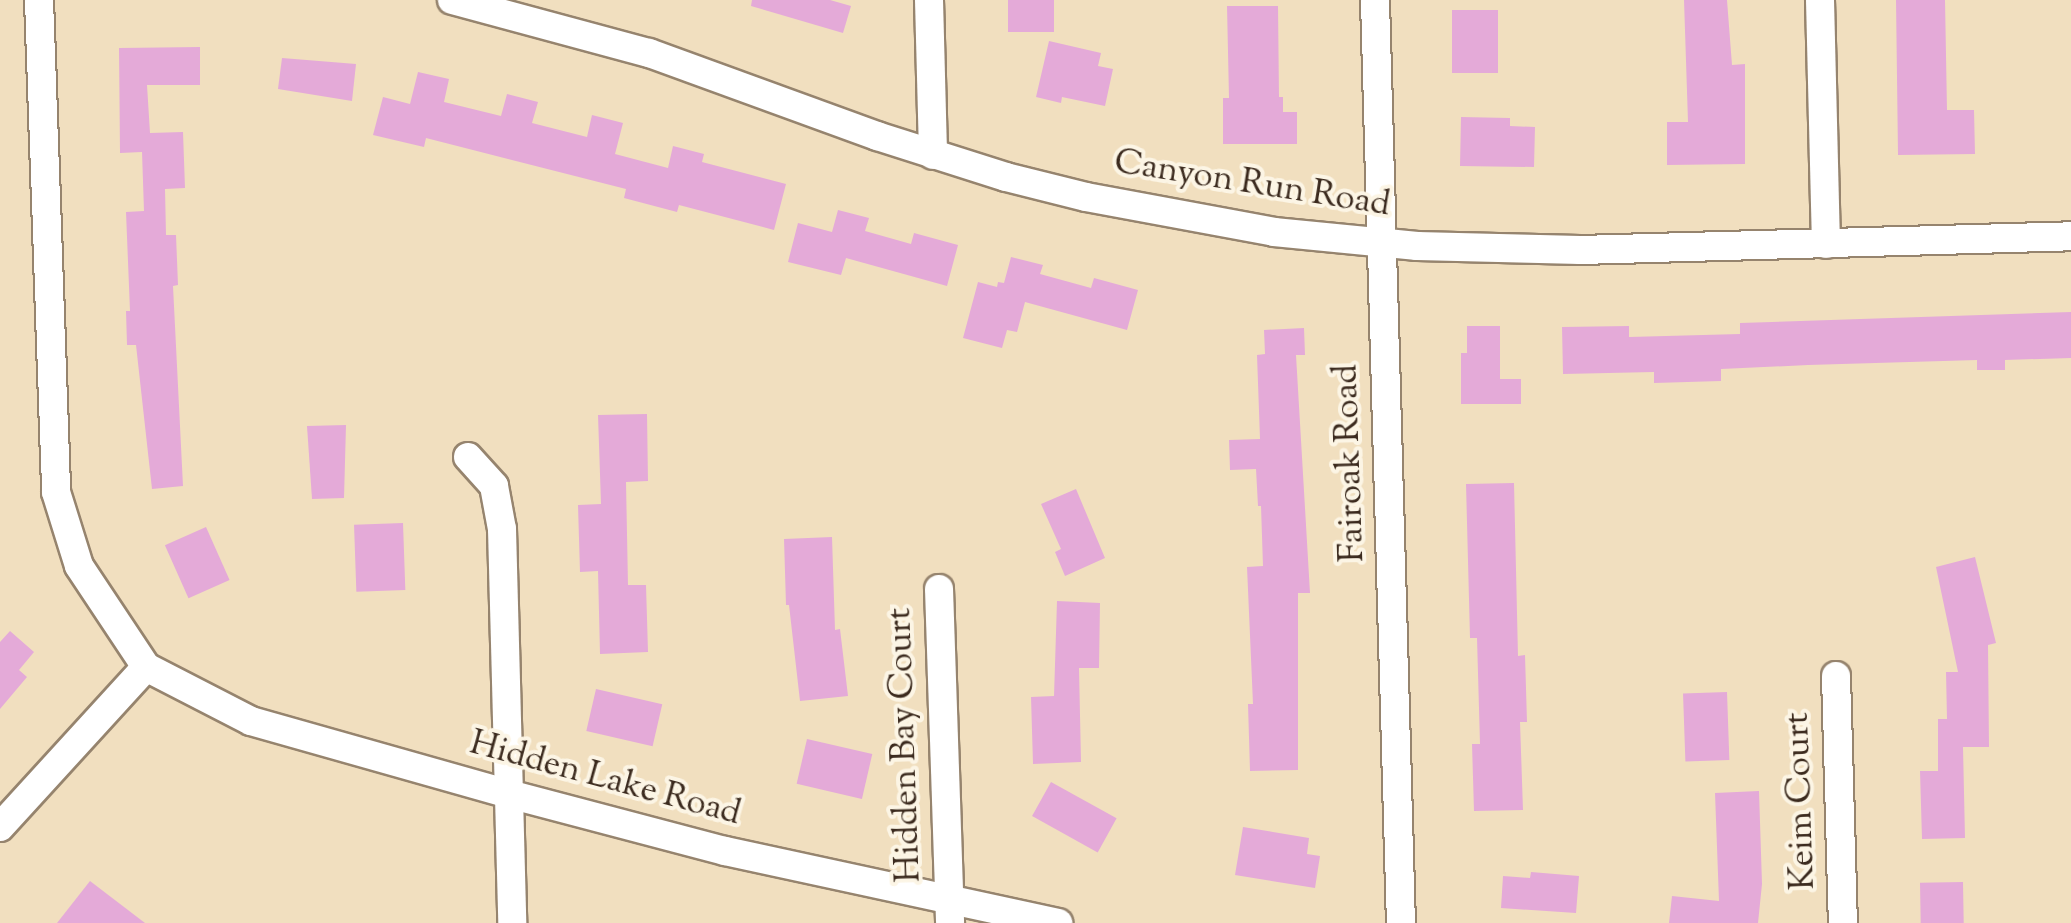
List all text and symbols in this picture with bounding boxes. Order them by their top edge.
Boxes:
street label: Canyon Run Road [1111,142,1393,228]
street label: Fairoak Road [1327,363,1375,563]
street label: Hidden Bay Court [880,607,932,883]
street label: Keim Court [1778,711,1826,891]
street label: Hidden Lake Road [465,724,745,836]

